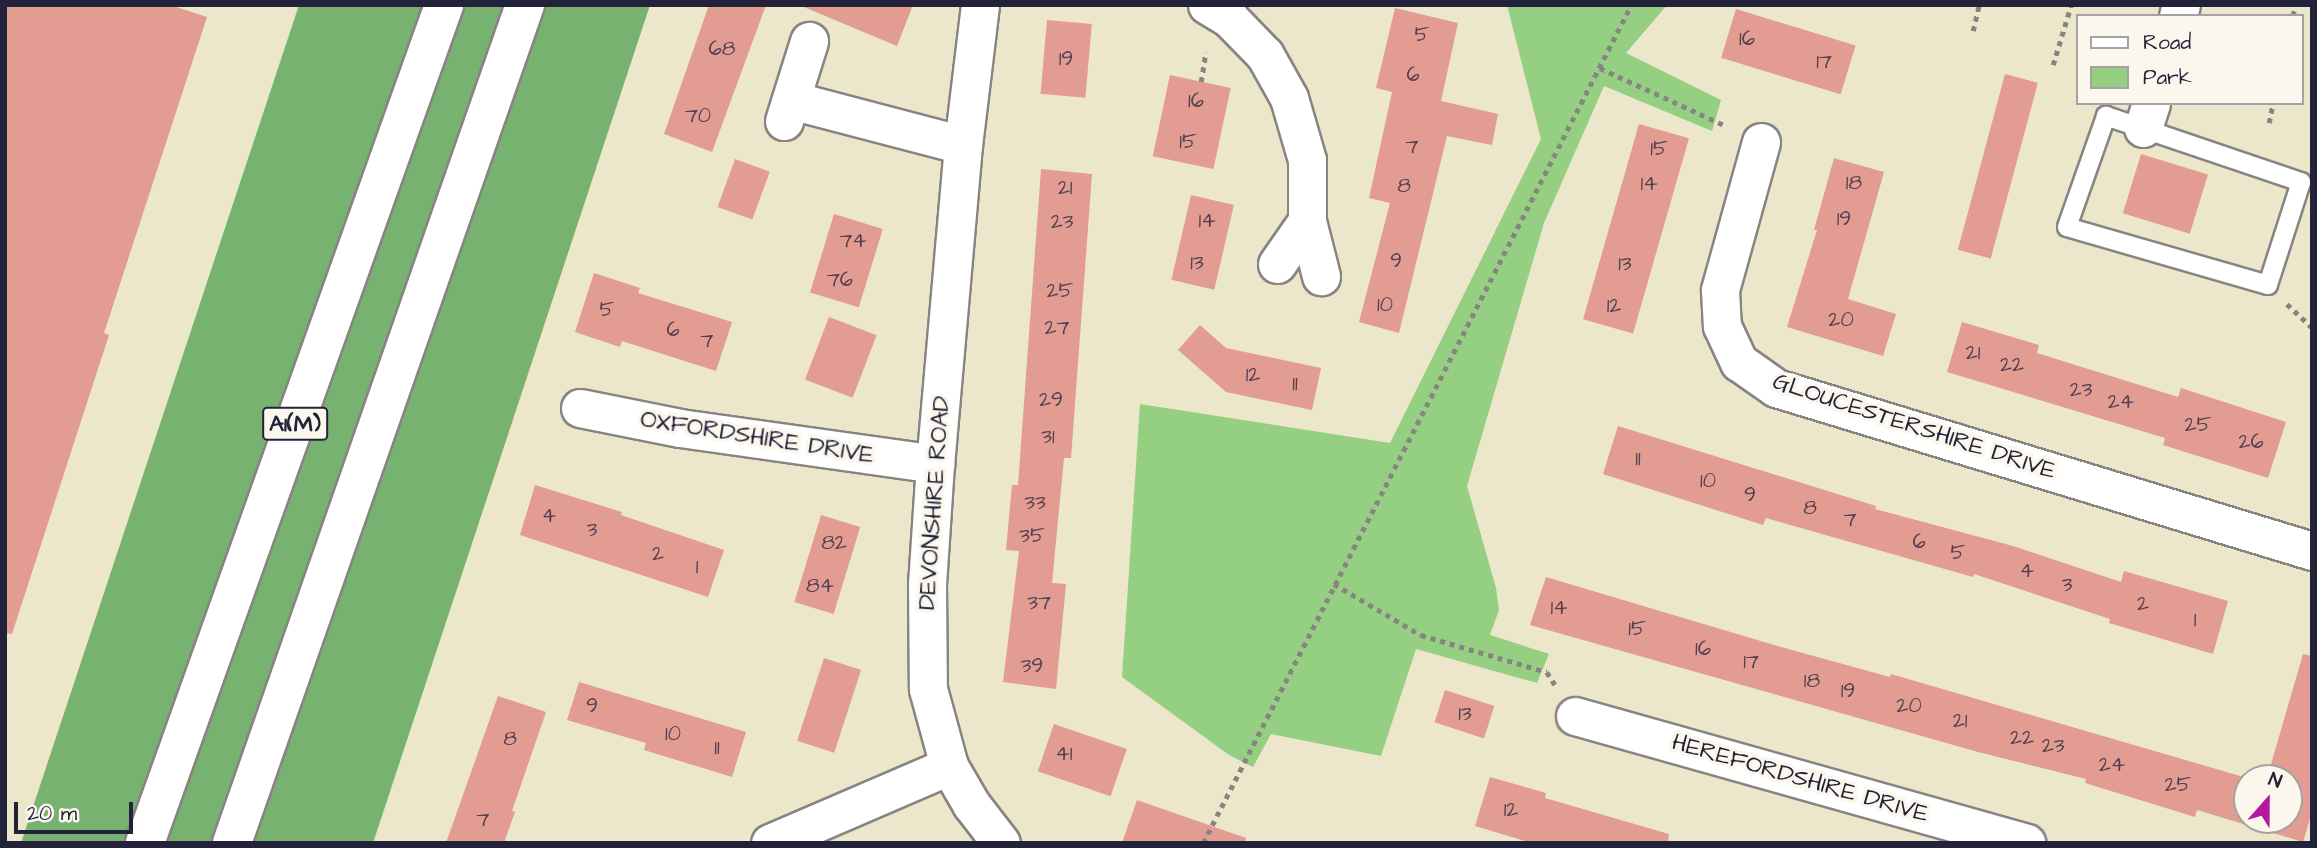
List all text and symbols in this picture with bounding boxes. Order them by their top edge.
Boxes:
legend [2076,14,2303,105]
house number: 5 [1415,22,1429,48]
house number: 16 [1739,26,1755,52]
text: Road [2143,28,2191,57]
house number: 68 [709,36,735,62]
house number: 19 [1059,46,1073,72]
house number: 17 [1816,49,1832,75]
house number: 6 [1406,62,1420,88]
text: Park [2143,63,2192,92]
house number: 16 [1188,88,1204,114]
house number: 70 [685,103,711,129]
house number: 15 [1179,129,1197,155]
house number: 7 [1406,134,1418,160]
house number: 15 [1650,136,1668,162]
house number: 18 [1846,170,1862,196]
house number: 14 [1641,171,1657,197]
house number: 8 [1397,173,1411,199]
house number: 21 [1058,175,1072,201]
house number: 19 [1837,206,1851,232]
house number: 14 [1199,208,1215,234]
house number: 23 [1051,209,1073,235]
house number: 74 [839,228,867,254]
house number: 9 [1390,248,1402,274]
house number: 13 [1190,250,1204,276]
house number: 13 [1618,251,1632,277]
house number: 76 [827,267,853,293]
house number: 25 [1047,278,1073,304]
house number: 10 [1377,292,1393,318]
house number: 12 [1607,293,1621,319]
house number: 5 [600,297,614,323]
house number: 20 [1828,307,1854,333]
house number: 27 [1045,315,1069,341]
house number: 6 [666,317,680,343]
house number: 7 [701,328,713,354]
house number: 21 [1966,340,1980,366]
house number: 22 [2000,352,2024,378]
house number: 12 [1246,362,1260,388]
street label: GLOUCESTERSHIRE DRIVE [1769,368,2059,486]
house number: 11 [1292,371,1298,397]
house number: 23 [2070,377,2092,403]
house number: 29 [1039,387,1063,413]
house number: 24 [2108,389,2134,415]
street label: DEVONSHIRE ROAD [913,395,957,611]
road number: A1(M) [262,404,328,444]
street label: OXFORDSHIRE DRIVE [638,405,876,471]
house number: 25 [2185,412,2211,438]
house number: 31 [1041,424,1055,450]
house number: 26 [2238,429,2264,455]
house number: 11 [1635,446,1641,472]
house number: 10 [1700,468,1716,494]
house number: 9 [1744,482,1756,508]
house number: 33 [1024,490,1046,516]
house number: 8 [1803,495,1817,521]
house number: 4 [542,503,556,529]
house number: 7 [1844,507,1856,533]
house number: 3 [587,517,597,543]
house number: 35 [1019,523,1045,549]
house number: 6 [1912,529,1926,555]
house number: 82 [821,530,847,556]
house number: 5 [1951,540,1965,566]
house number: 2 [652,541,664,567]
house number: 1 [696,554,698,580]
house number: 4 [2020,558,2034,584]
house number: 3 [2062,572,2072,598]
house number: 84 [806,573,834,599]
house number: 37 [1027,590,1051,616]
house number: 2 [2137,591,2149,617]
house number: 14 [1551,595,1567,621]
house number: 1 [2194,607,2196,633]
house number: 15 [1628,616,1646,642]
house number: 16 [1695,636,1711,662]
house number: 17 [1743,649,1759,675]
house number: 39 [1021,653,1043,679]
house number: 18 [1804,668,1820,694]
house number: 19 [1841,678,1855,704]
house number: 9 [586,693,598,719]
house number: 20 [1896,693,1922,719]
house number: 13 [1458,701,1472,727]
house number: 21 [1953,708,1967,734]
house number: 10 [665,721,681,747]
house number: 22 [2010,725,2034,751]
house number: 8 [503,726,517,752]
street label: HEREFORDSHIRE DRIVE [1668,729,1932,829]
house number: 23 [2042,733,2064,759]
house number: 11 [714,735,720,761]
house number: 41 [1056,741,1072,767]
house number: 24 [2099,752,2125,778]
north arrow [2233,764,2303,834]
text: N [2265,766,2285,796]
house number: 25 [2165,772,2191,798]
scale bar [18,788,136,832]
house number: 12 [1504,797,1518,823]
text: 20 m [27,799,77,828]
house number: 7 [477,807,489,833]

